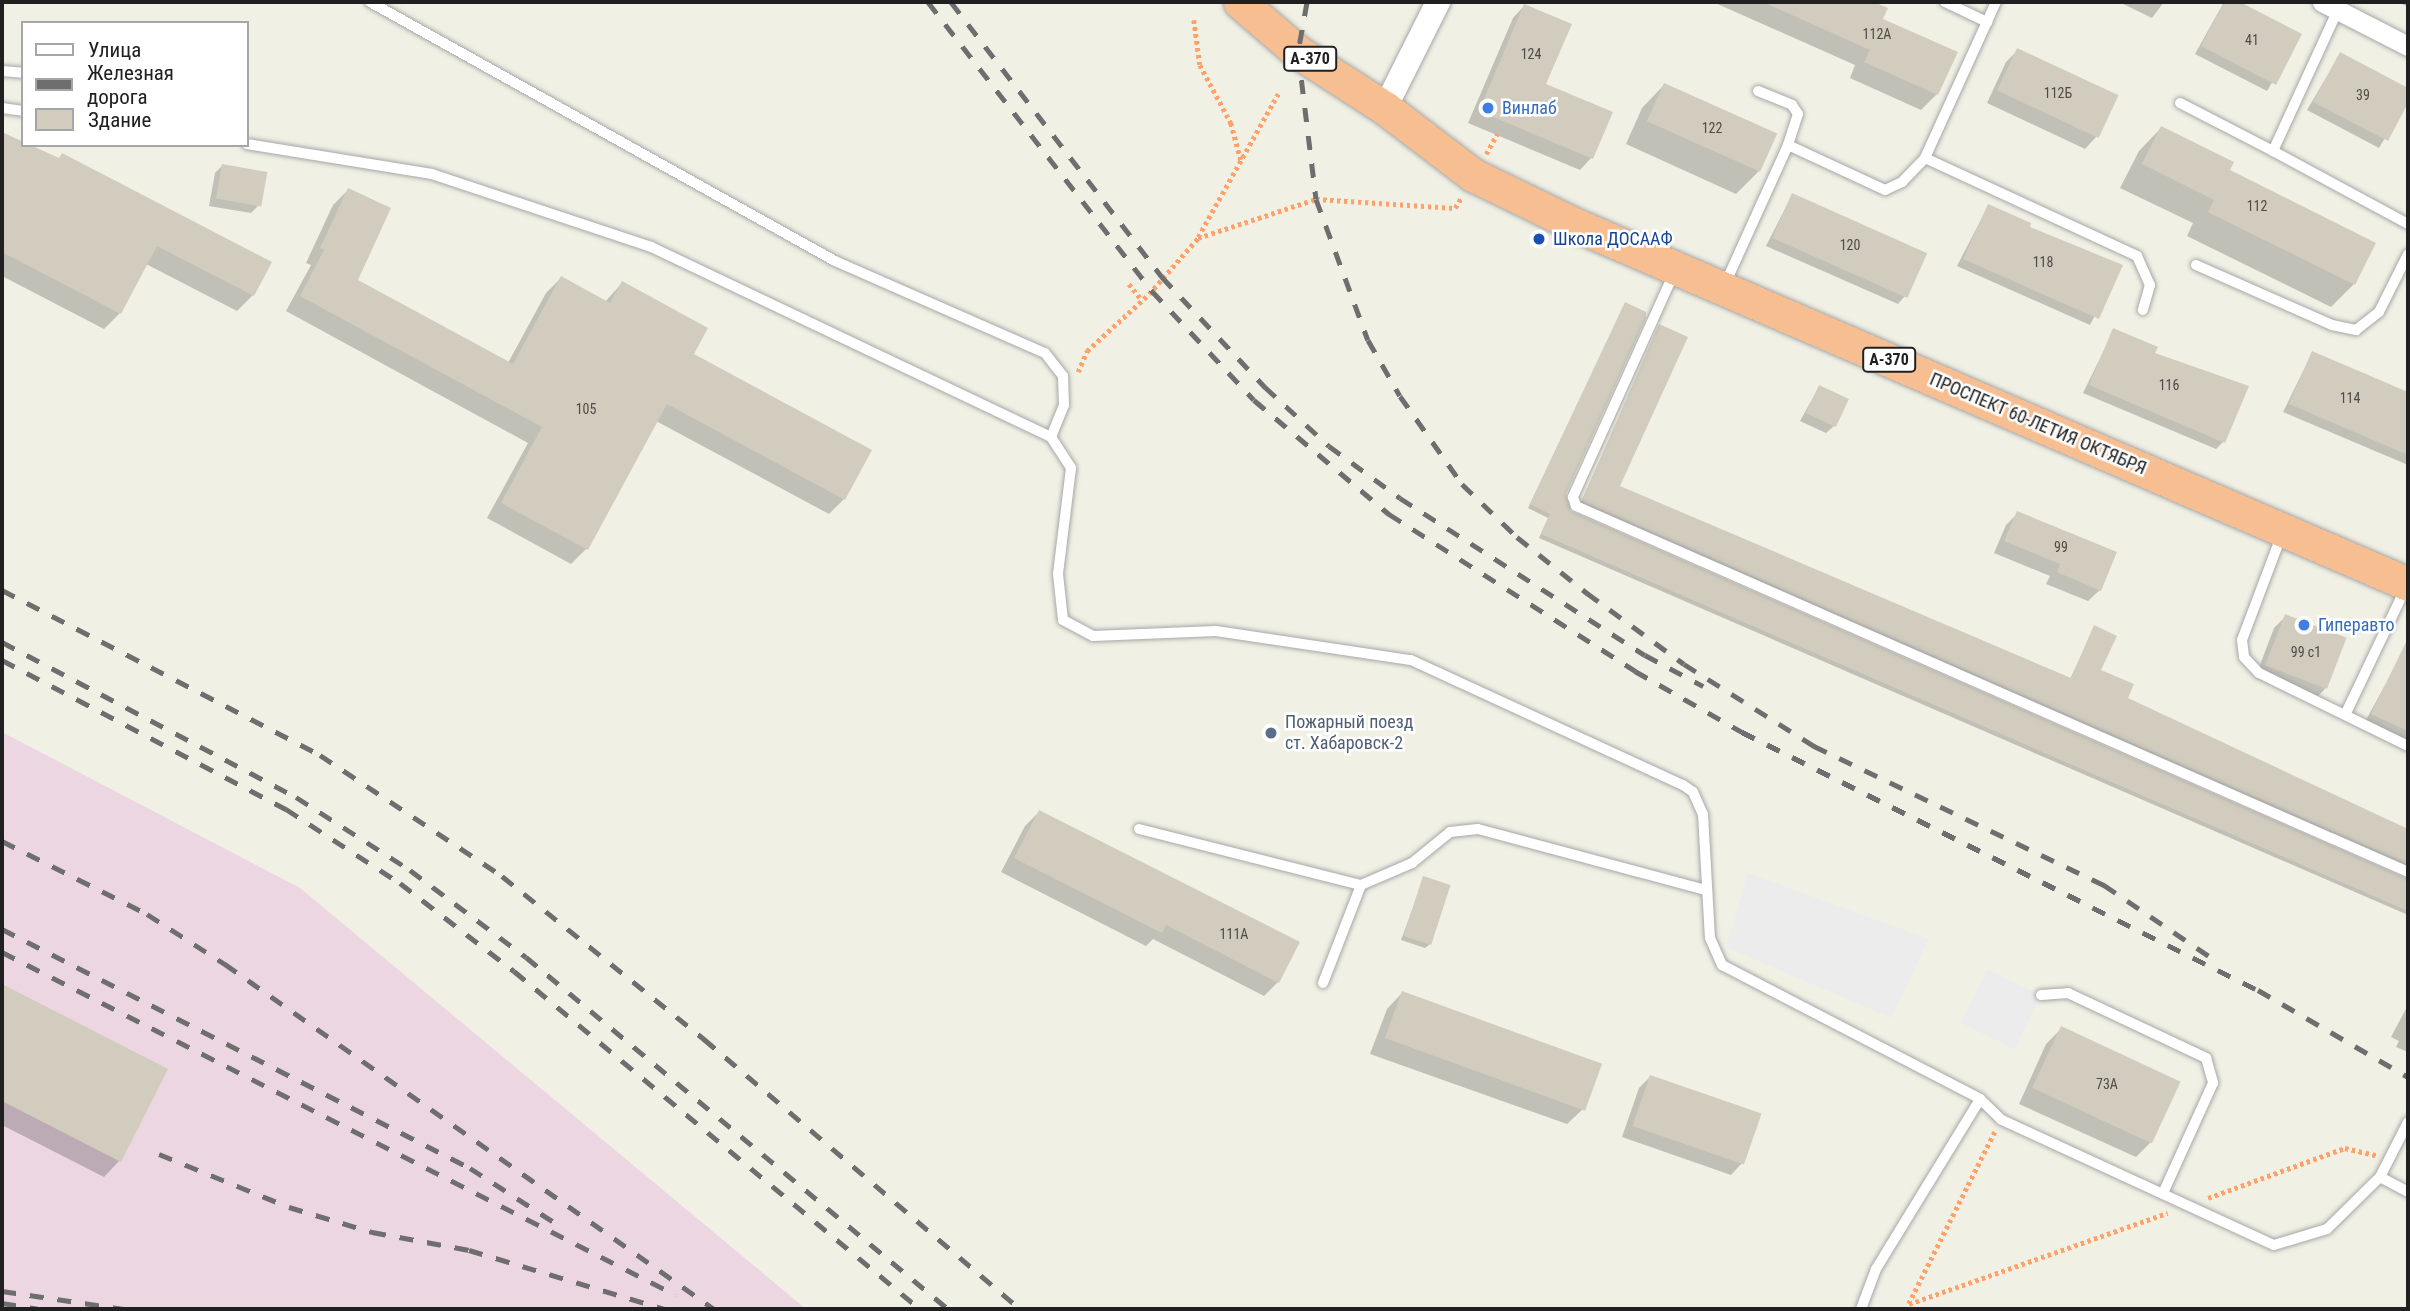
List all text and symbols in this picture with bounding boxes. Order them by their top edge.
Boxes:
legend [21,21,248,147]
house number: 112А [1863,26,1891,42]
house number: 41 [2245,32,2259,48]
text: Улица [88,38,141,62]
road number: А-370 [1282,46,1338,72]
house number: 124 [1521,46,1541,62]
text: Железная дорога [87,61,174,109]
house number: 112Б [2044,85,2072,101]
house number: 39 [2356,87,2370,103]
place label: Винлаб [1502,97,1557,119]
marker: Винлаб [1480,100,1496,116]
text: Здание [88,108,151,132]
house number: 122 [1702,120,1722,136]
house number: 112 [2247,198,2267,214]
place label: Школа ДОСААФ [1553,228,1673,250]
marker: Школа ДОСААФ [1531,231,1547,247]
house number: 120 [1840,237,1860,253]
house number: 118 [2033,254,2053,270]
road number: А-370 [1861,348,1917,372]
street label: ПРОСПЕКТ 60-ЛЕТИЯ ОКТЯБРЯ [1926,368,2150,480]
house number: 116 [2159,377,2179,393]
house number: 114 [2340,390,2360,406]
house number: 105 [576,401,596,417]
house number: 99 [2054,539,2068,555]
place label: Гиперавто [2318,614,2395,636]
marker: Гиперавто [2296,617,2312,633]
house number: 99 с1 [2291,644,2321,660]
place label: Пожарный поезд ст. Хабаровск-2 [1285,712,1413,754]
marker: Пожарный поезд ст. Хабаровск-2 [1263,725,1279,741]
house number: 111А [1220,926,1248,942]
house number: 73А [2096,1076,2118,1092]

